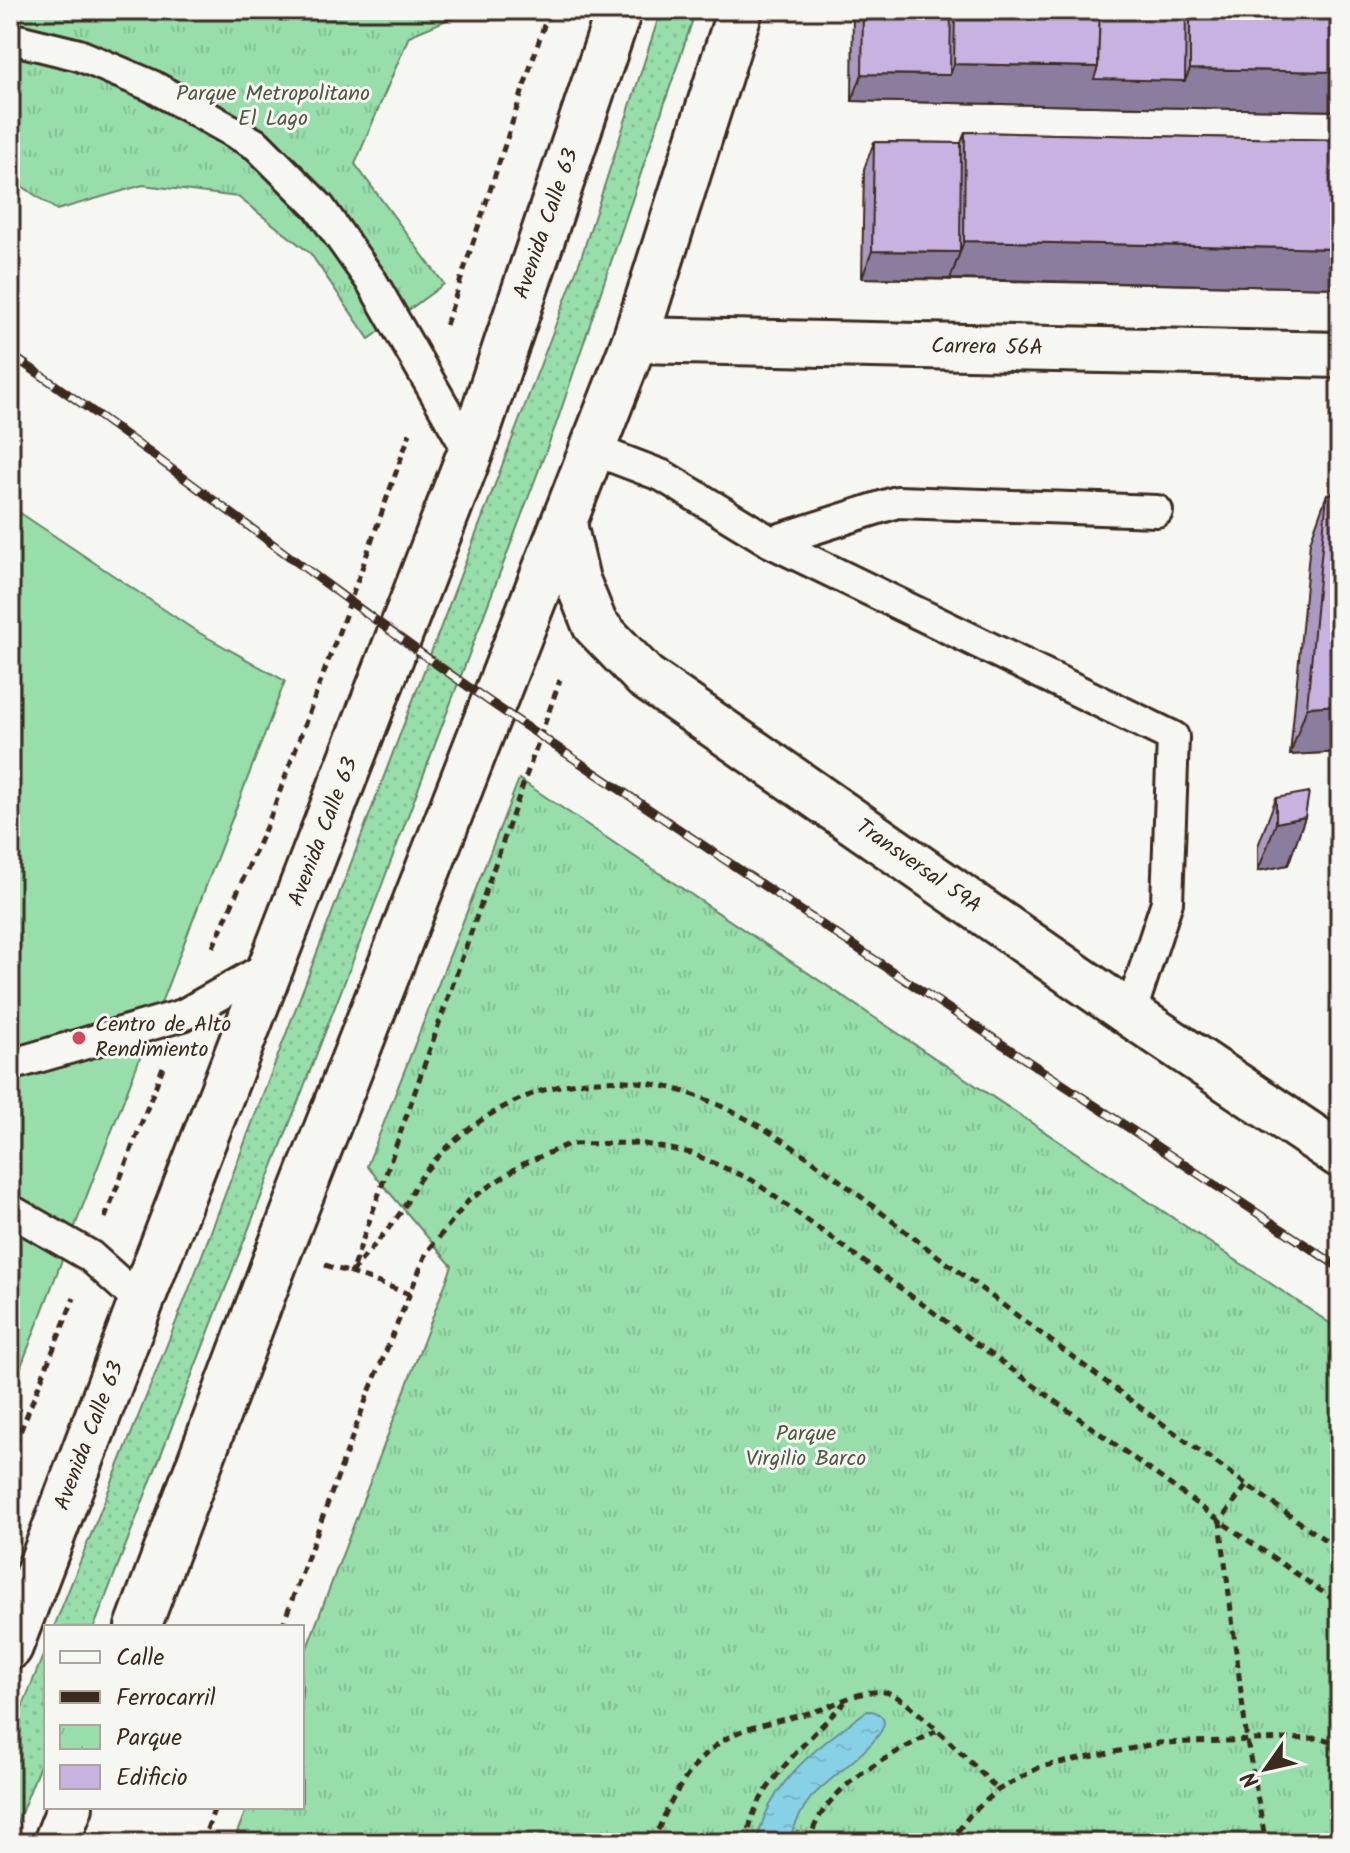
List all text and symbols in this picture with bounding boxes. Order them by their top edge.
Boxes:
park label: Parque Metropolitano El Lago [176,77,370,137]
street label: Avenida Calle 63 [505,144,589,304]
street label: Carrera 56A [931,330,1043,366]
street label: Avenida Calle 63 [279,752,369,912]
street label: Transversal 59A [848,811,988,923]
place label: Centro de Alto Rendimiento [95,1008,231,1068]
marker: Centro de Alto Rendimiento [70,1029,88,1047]
street label: Avenida Calle 63 [45,1356,135,1516]
park label: Parque Virgilio Barco [746,1417,866,1477]
legend [44,1625,304,1809]
text: Calle [116,1639,164,1678]
text: Ferrocarril [116,1679,216,1718]
text: Parque [116,1719,182,1758]
north arrow [1226,1729,1306,1809]
text: Edificio [116,1759,188,1798]
text: N [1233,1763,1270,1794]

